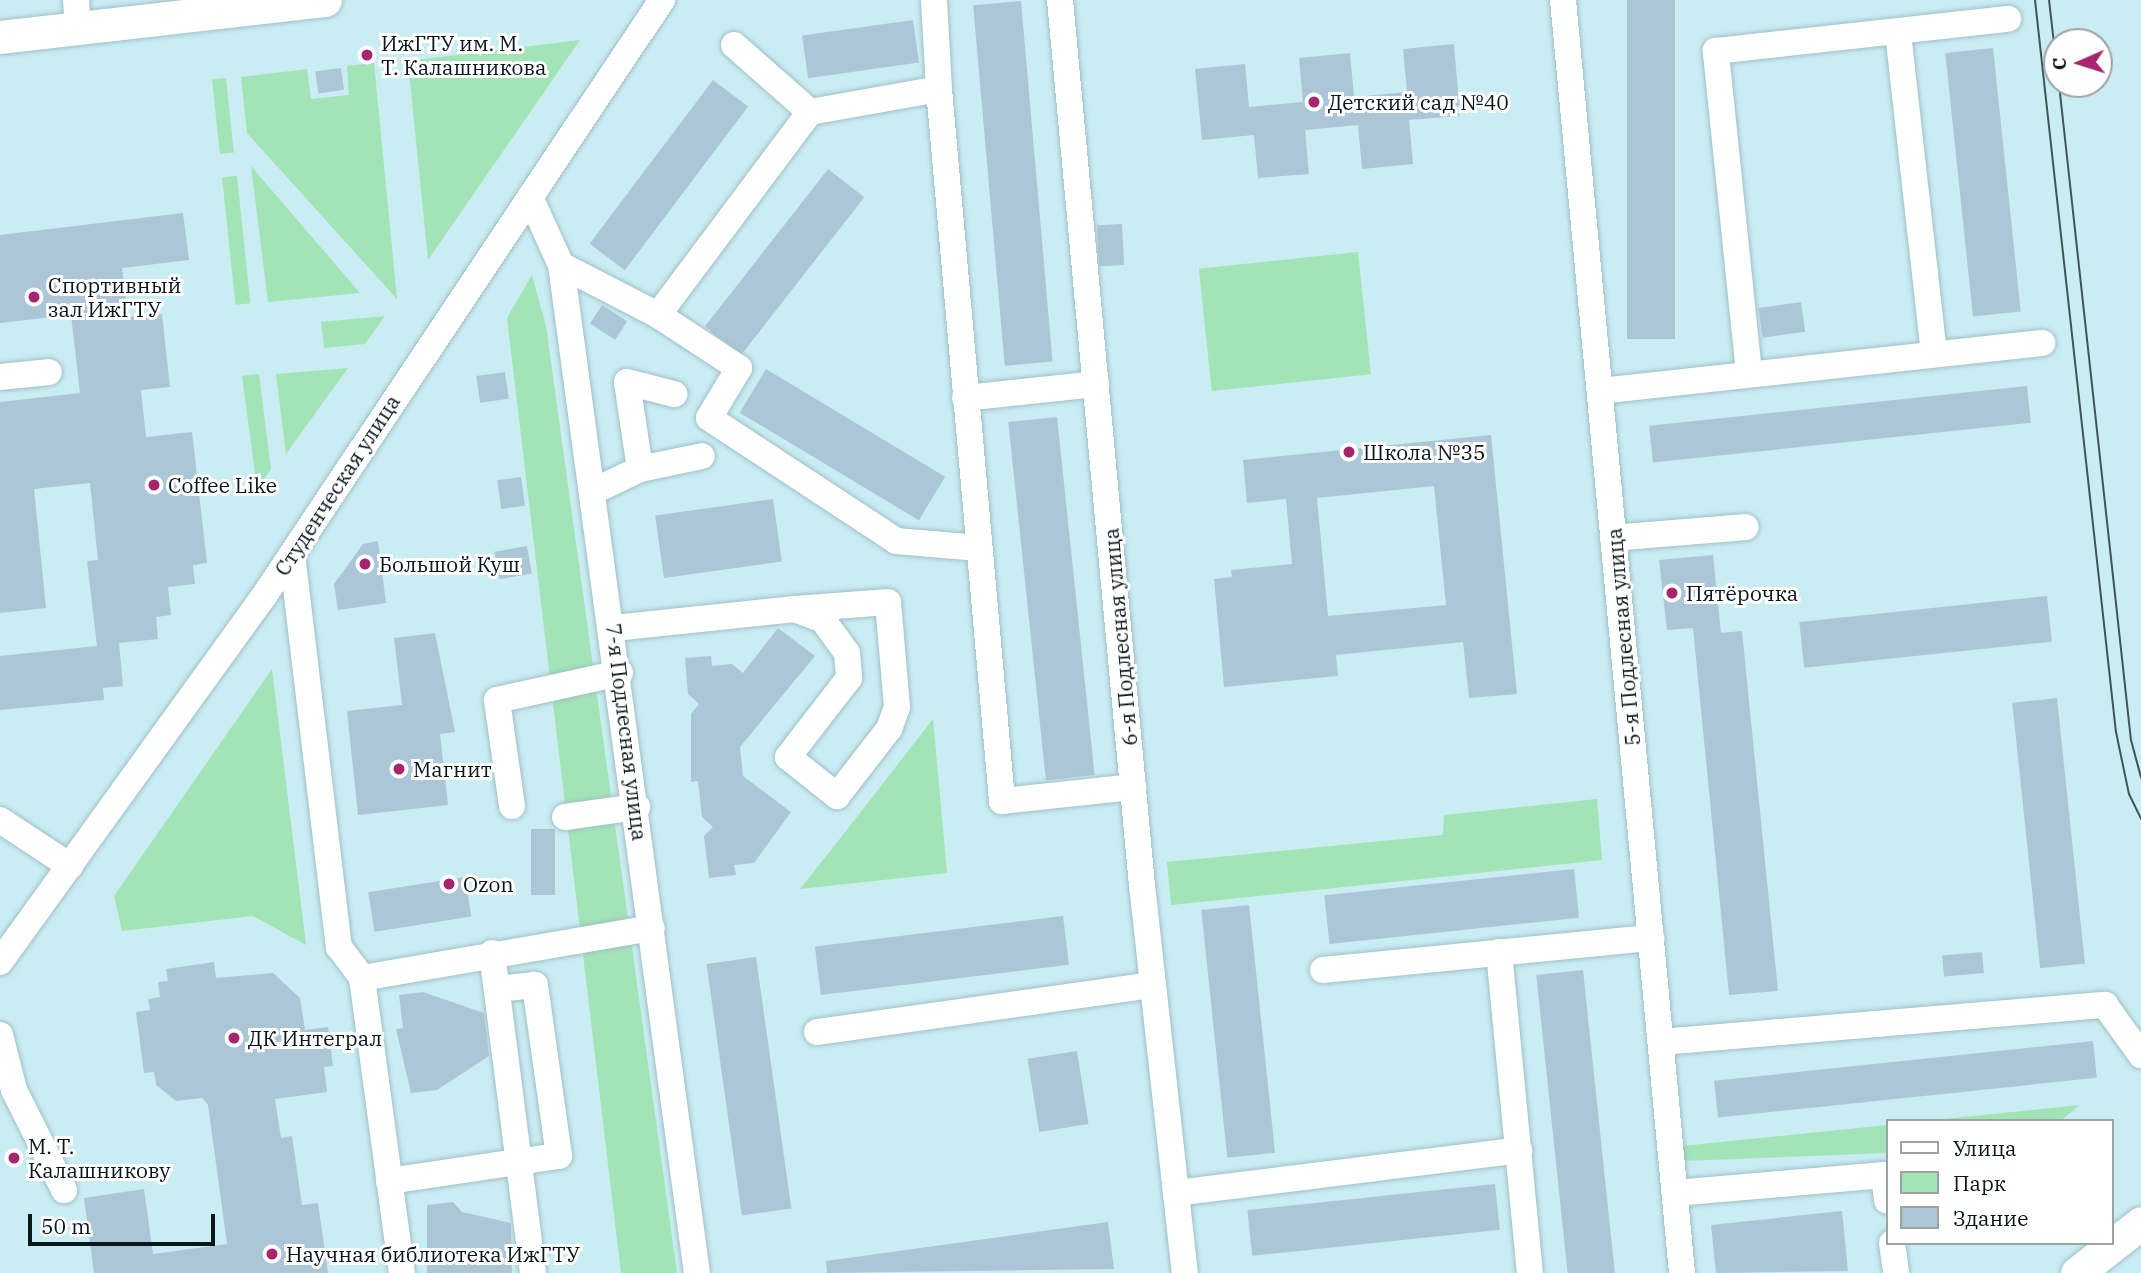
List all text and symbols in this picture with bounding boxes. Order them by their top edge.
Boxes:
north arrow [2043,28,2113,98]
place label: ИжГТУ им. М. Т. Калашникова [381,30,547,80]
marker: ИжГТУ им. М. Т. Калашникова [359,47,375,63]
text: С [2047,57,2071,71]
place label: Детский сад №40 [1328,89,1509,115]
marker: Детский сад №40 [1306,94,1322,110]
place label: Спортивный зал ИжГТУ [48,272,181,322]
marker: Спортивный зал ИжГТУ [26,289,42,305]
street label: Студенческая улица [269,390,405,580]
place label: Школа №35 [1363,439,1486,465]
marker: Школа №35 [1341,444,1357,460]
place label: Coffee Like [168,472,277,498]
marker: Coffee Like [146,477,162,493]
street label: 6-я Подлесная улица [1098,527,1142,747]
street label: 5-я Подлесная улица [1601,527,1645,747]
place label: Большой Куш [379,551,520,577]
marker: Большой Куш [357,556,373,572]
place label: Пятёрочка [1686,580,1798,606]
marker: Пятёрочка [1664,585,1680,601]
street label: 7-я Подлесная улица [601,622,653,842]
place label: Магнит [413,756,492,782]
marker: Магнит [391,761,407,777]
place label: Ozon [463,871,514,897]
marker: Ozon [441,876,457,892]
place label: ДК Интеграл [248,1025,382,1051]
marker: ДК Интеграл [226,1030,242,1046]
legend [1885,1119,2113,1245]
place label: М. Т. Калашникову [28,1133,170,1183]
text: Улица [1953,1134,2017,1162]
marker: М. Т. Калашникову [6,1150,22,1166]
text: Парк [1953,1169,2006,1197]
scale bar [32,1200,219,1244]
text: Здание [1953,1204,2028,1232]
text: 50 m [41,1212,91,1240]
place label: Научная библиотека ИжГТУ [286,1241,580,1267]
marker: Научная библиотека ИжГТУ [264,1246,280,1262]

